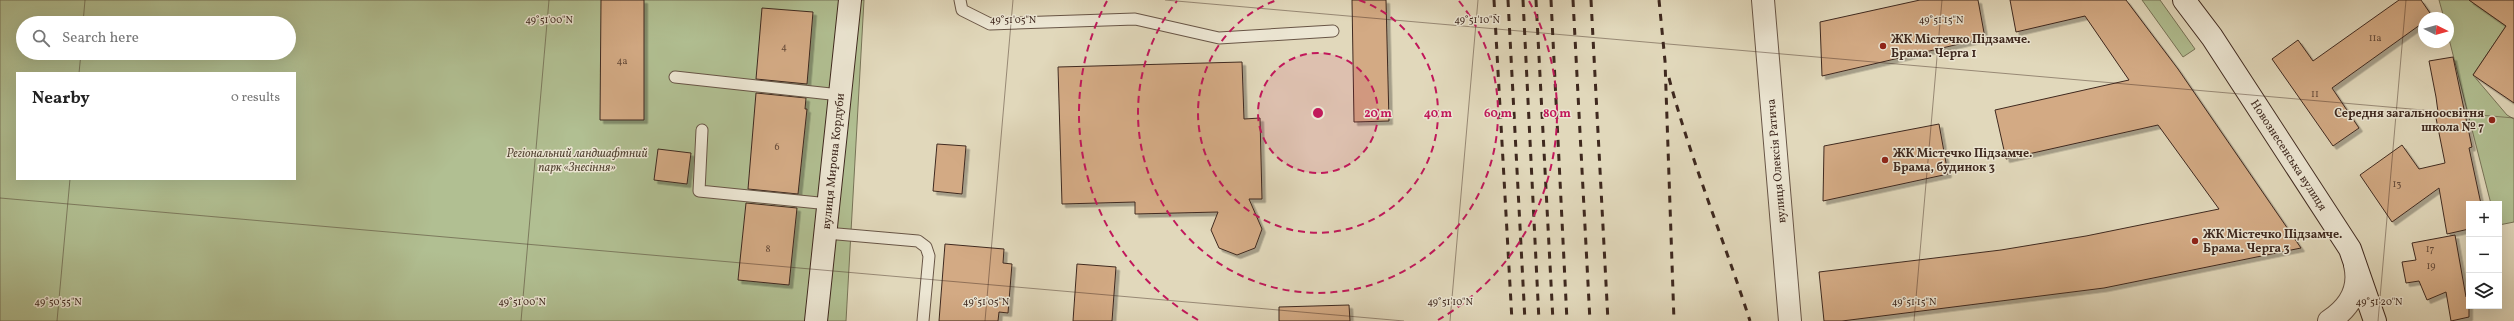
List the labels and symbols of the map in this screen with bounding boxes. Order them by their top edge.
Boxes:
north arrow [2418,12,2454,48]
text: 49°51'00"N [525,13,573,27]
text: 49°51'05"N [990,13,1037,27]
text: 49°51'10"N [1454,13,1500,27]
text: 49°51'15"N [1919,13,1964,27]
house number: 11а [2369,31,2381,45]
place label: ЖК Містечко Підзамче. Брама. Черга 1 [1891,32,2031,62]
house number: 4 [781,40,787,54]
marker: ЖК Містечко Підзамче. Брама. Черга 1 [1878,41,1888,51]
house number: 4а [617,54,627,68]
house number: 11 [2311,87,2319,101]
street label: вулиця Мирона Кордуби [819,92,849,230]
street label: Новознесенська вулиця [2246,97,2330,214]
street label: вулиця Олексія Ратича [1764,98,1790,224]
centre of rings [1311,106,1325,120]
text: 20 m [1364,106,1392,122]
text: 40 m [1424,106,1453,122]
text: 60 m [1484,106,1512,122]
text: 80 m [1543,106,1571,122]
place label: Середня загальноосвітня школа № 7 [2334,106,2484,136]
marker: Середня загальноосвітня школа № 7 [2487,115,2497,125]
house number: 6 [774,140,780,154]
park label: Регіональний ландшафтний парк «Знесіння» [507,146,647,176]
place label: ЖК Містечко Підзамче. Брама, будинок 3 [1893,146,2033,176]
marker: ЖК Містечко Підзамче. Брама, будинок 3 [1880,155,1890,165]
house number: 13 [2392,177,2402,191]
place label: ЖК Містечко Підзамче. Брама. Черга 3 [2203,227,2343,257]
marker: ЖК Містечко Підзамче. Брама. Черга 3 [2190,236,2200,246]
house number: 8 [765,242,771,256]
house number: 17 [2426,242,2435,256]
house number: 19 [2426,259,2436,273]
text: 49°50'55"N [34,295,82,309]
text: 49°51'00"N [498,295,546,309]
text: 49°51'05"N [963,295,1010,309]
text: 49°51'10"N [1427,295,1473,309]
text: 49°51'15"N [1892,295,1937,309]
text: 49°51'20"N [2356,295,2403,309]

